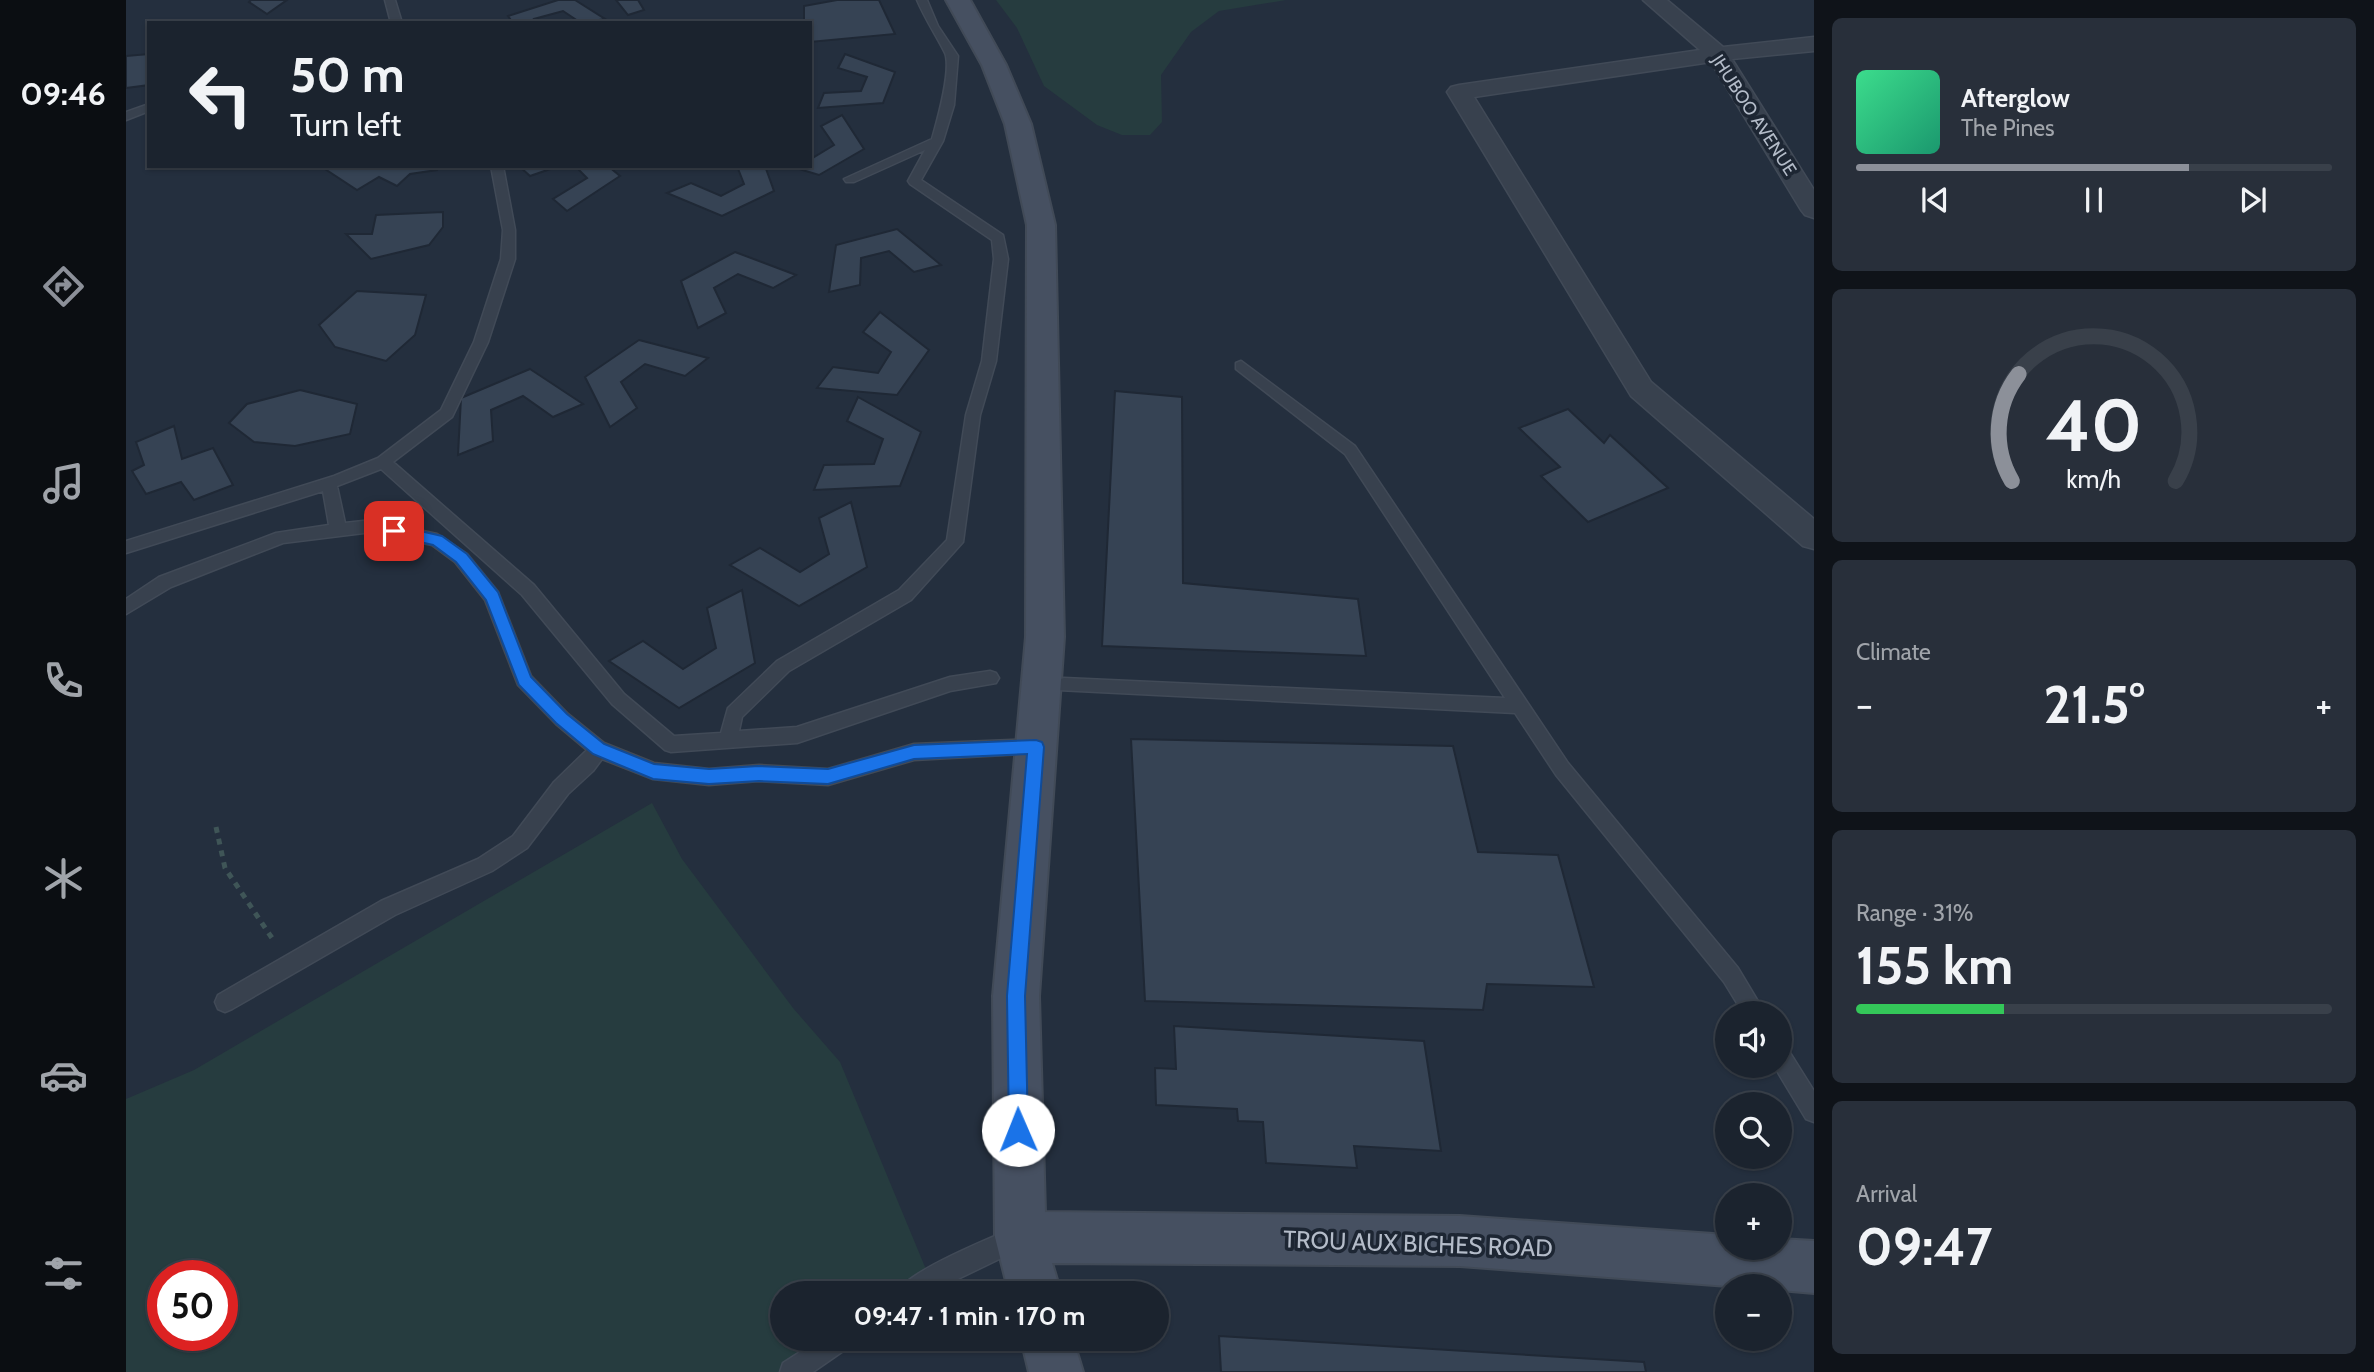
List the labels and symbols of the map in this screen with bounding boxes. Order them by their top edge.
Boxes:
street label: JHUBOO AVENUE [1706,50,1801,180]
pin [364,501,424,561]
position arrow [981,1093,1055,1167]
street label: TROU AUX BICHES ROAD [1283,1224,1553,1263]
speed limit sign: 50 [147,1260,238,1351]

